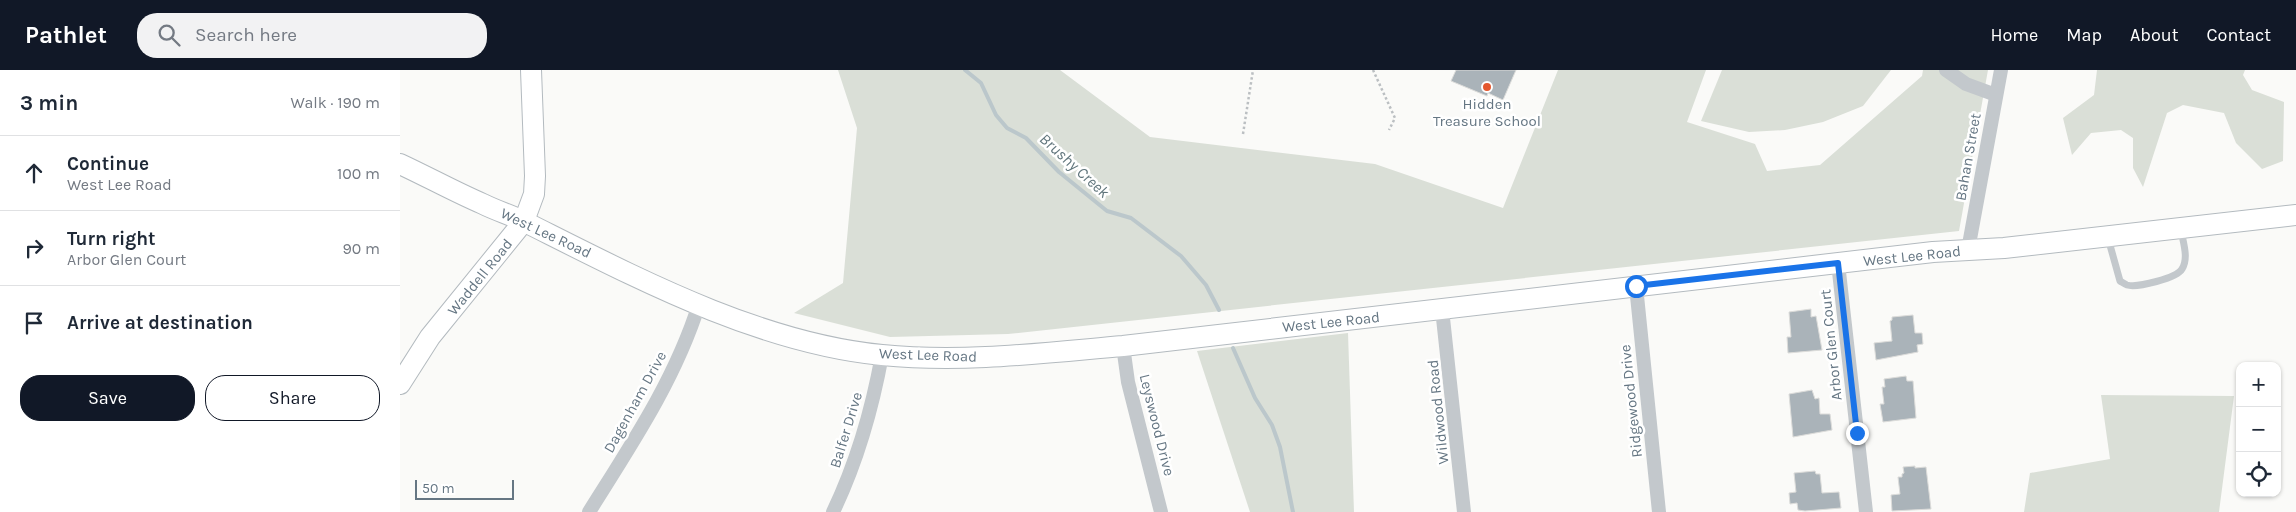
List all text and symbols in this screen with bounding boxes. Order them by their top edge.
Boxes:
search box [137,13,487,58]
text: Pathlet [25,21,107,49]
icon: search [155,21,183,49]
text: Search here [195,24,297,46]
text: Home [1990,24,2038,46]
text: Map [2066,24,2102,46]
text: About [2130,24,2179,46]
text: Contact [2207,24,2271,46]
marker: Hidden Treasure School [1481,81,1493,93]
text: 3 min [20,91,78,115]
text: Walk · 190 m [291,93,380,112]
place label: Hidden Treasure School [1433,95,1541,130]
street label: Bahan Street [1951,111,1985,202]
water label: Brushy Creek [1036,129,1114,202]
text: Continue [67,153,149,175]
icon: ahead [20,159,48,187]
text: 100 m [337,164,380,183]
text: West Lee Road [67,175,172,194]
street label: West Lee Road [498,204,594,262]
text: Turn right [67,228,156,250]
icon: right [20,234,48,262]
street label: Waddell Road [444,235,516,319]
text: 90 m [342,239,380,258]
street label: West Lee Road [1862,242,1962,270]
text: Arbor Glen Court [67,250,186,269]
route start [1625,275,1648,298]
street label: Arbor Glen Court [1816,288,1846,402]
street label: West Lee Road [1281,308,1381,336]
icon: arrive [20,309,48,337]
text: Arrive at destination [67,312,253,334]
street label: West Lee Road [879,344,977,366]
street label: Ridgewood Drive [1616,344,1646,458]
street label: Dagenham Drive [600,348,670,456]
street label: Wildwood Road [1424,359,1452,465]
map controls [2236,362,2281,497]
button: + [2236,362,2281,407]
street label: Leyswood Drive [1136,372,1178,478]
button: Save [20,375,195,421]
button: Share [205,375,380,421]
street label: Balfer Drive [826,390,866,470]
button: − [2236,407,2281,452]
route end [1846,422,1869,445]
button: locate [2236,452,2281,497]
scale bar [415,477,514,500]
text: 50 m [422,480,455,497]

